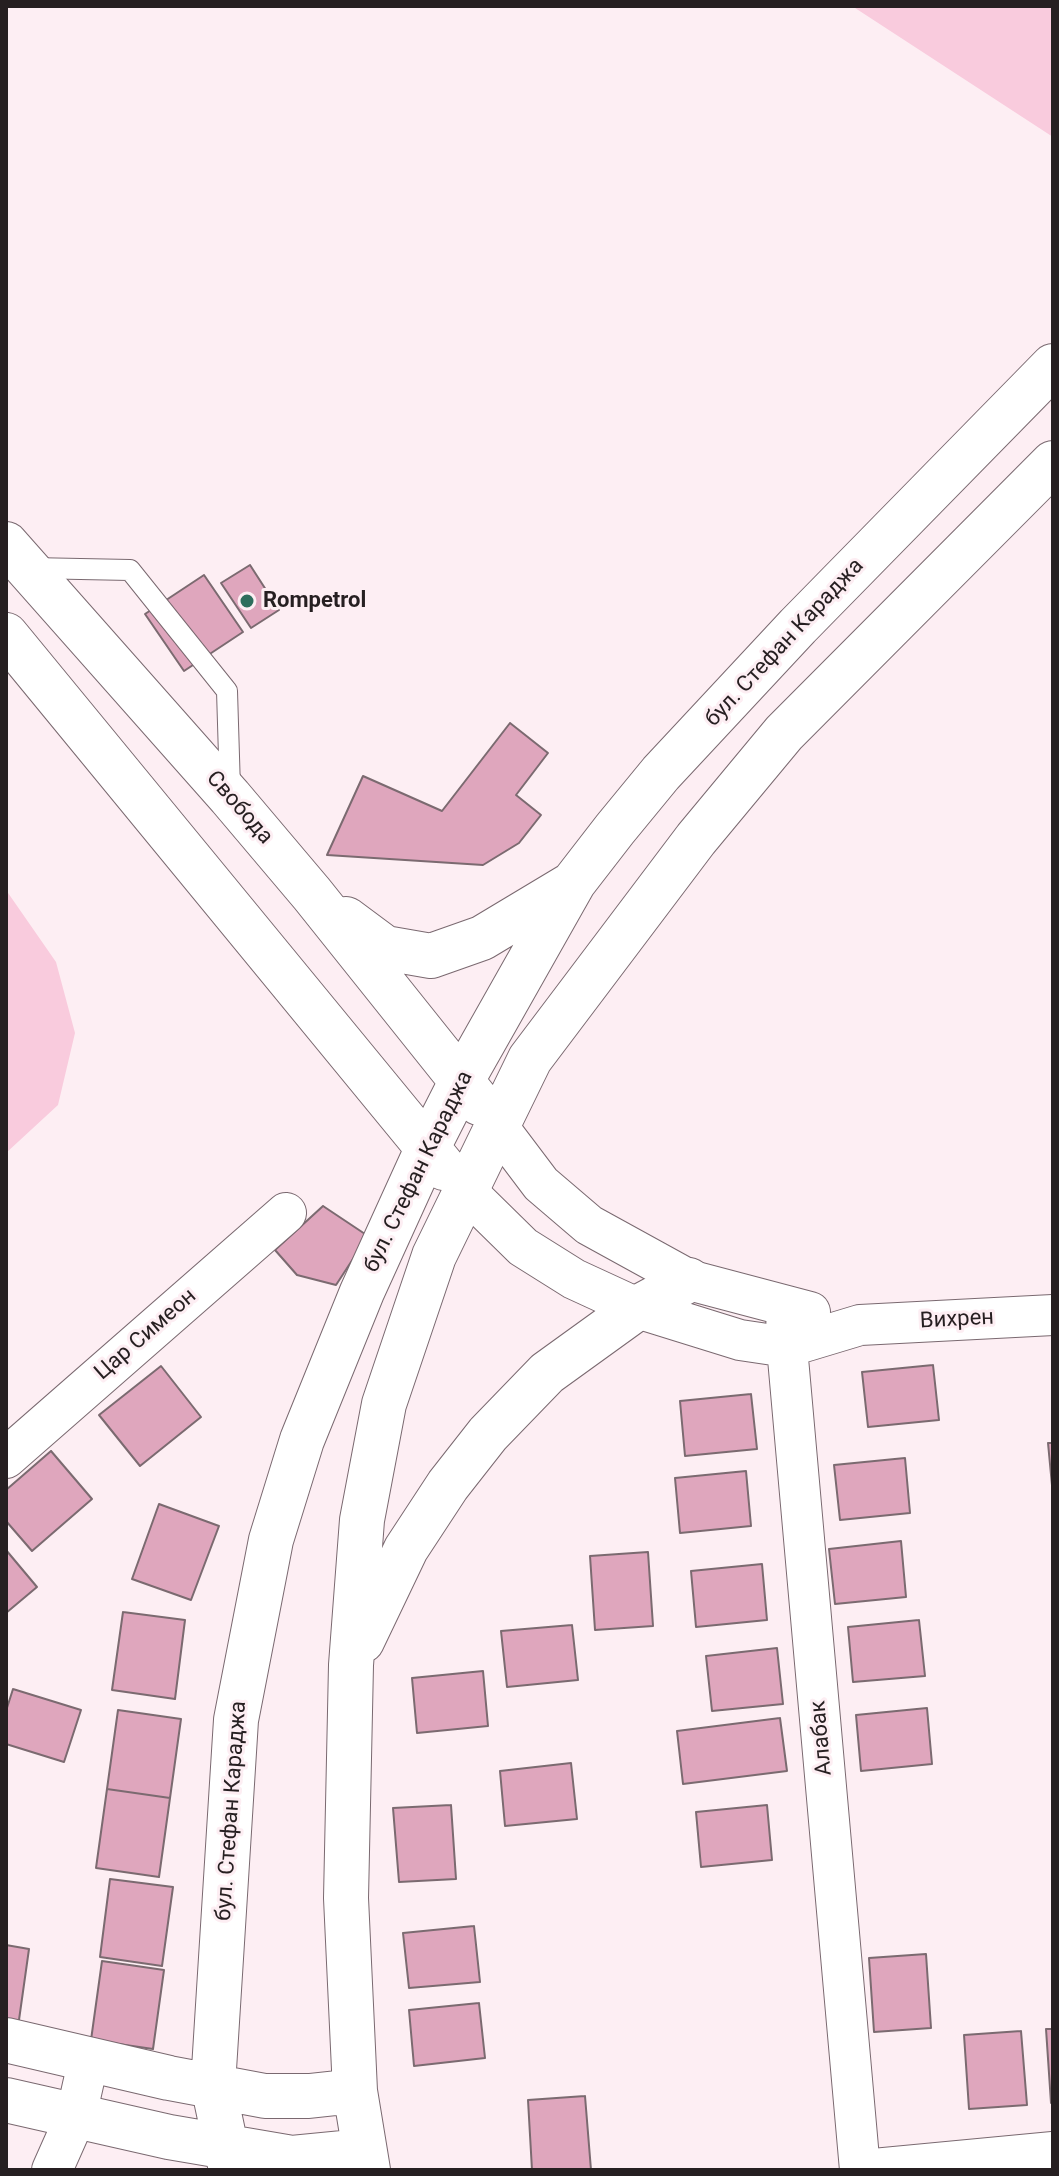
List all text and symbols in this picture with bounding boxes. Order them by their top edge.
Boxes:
street label: бул. Стефан Караджа [700,553,870,733]
place label: Rompetrol [263,588,366,614]
marker: Rompetrol [238,592,256,610]
street label: Свобода [200,766,278,850]
street label: бул. Стефан Караджа [359,1067,479,1277]
street label: Цар Симеон [90,1284,202,1386]
street label: Вихрен [919,1305,995,1335]
street label: Алабак [806,1699,838,1777]
street label: бул. Стефан Караджа [211,1700,253,1922]

